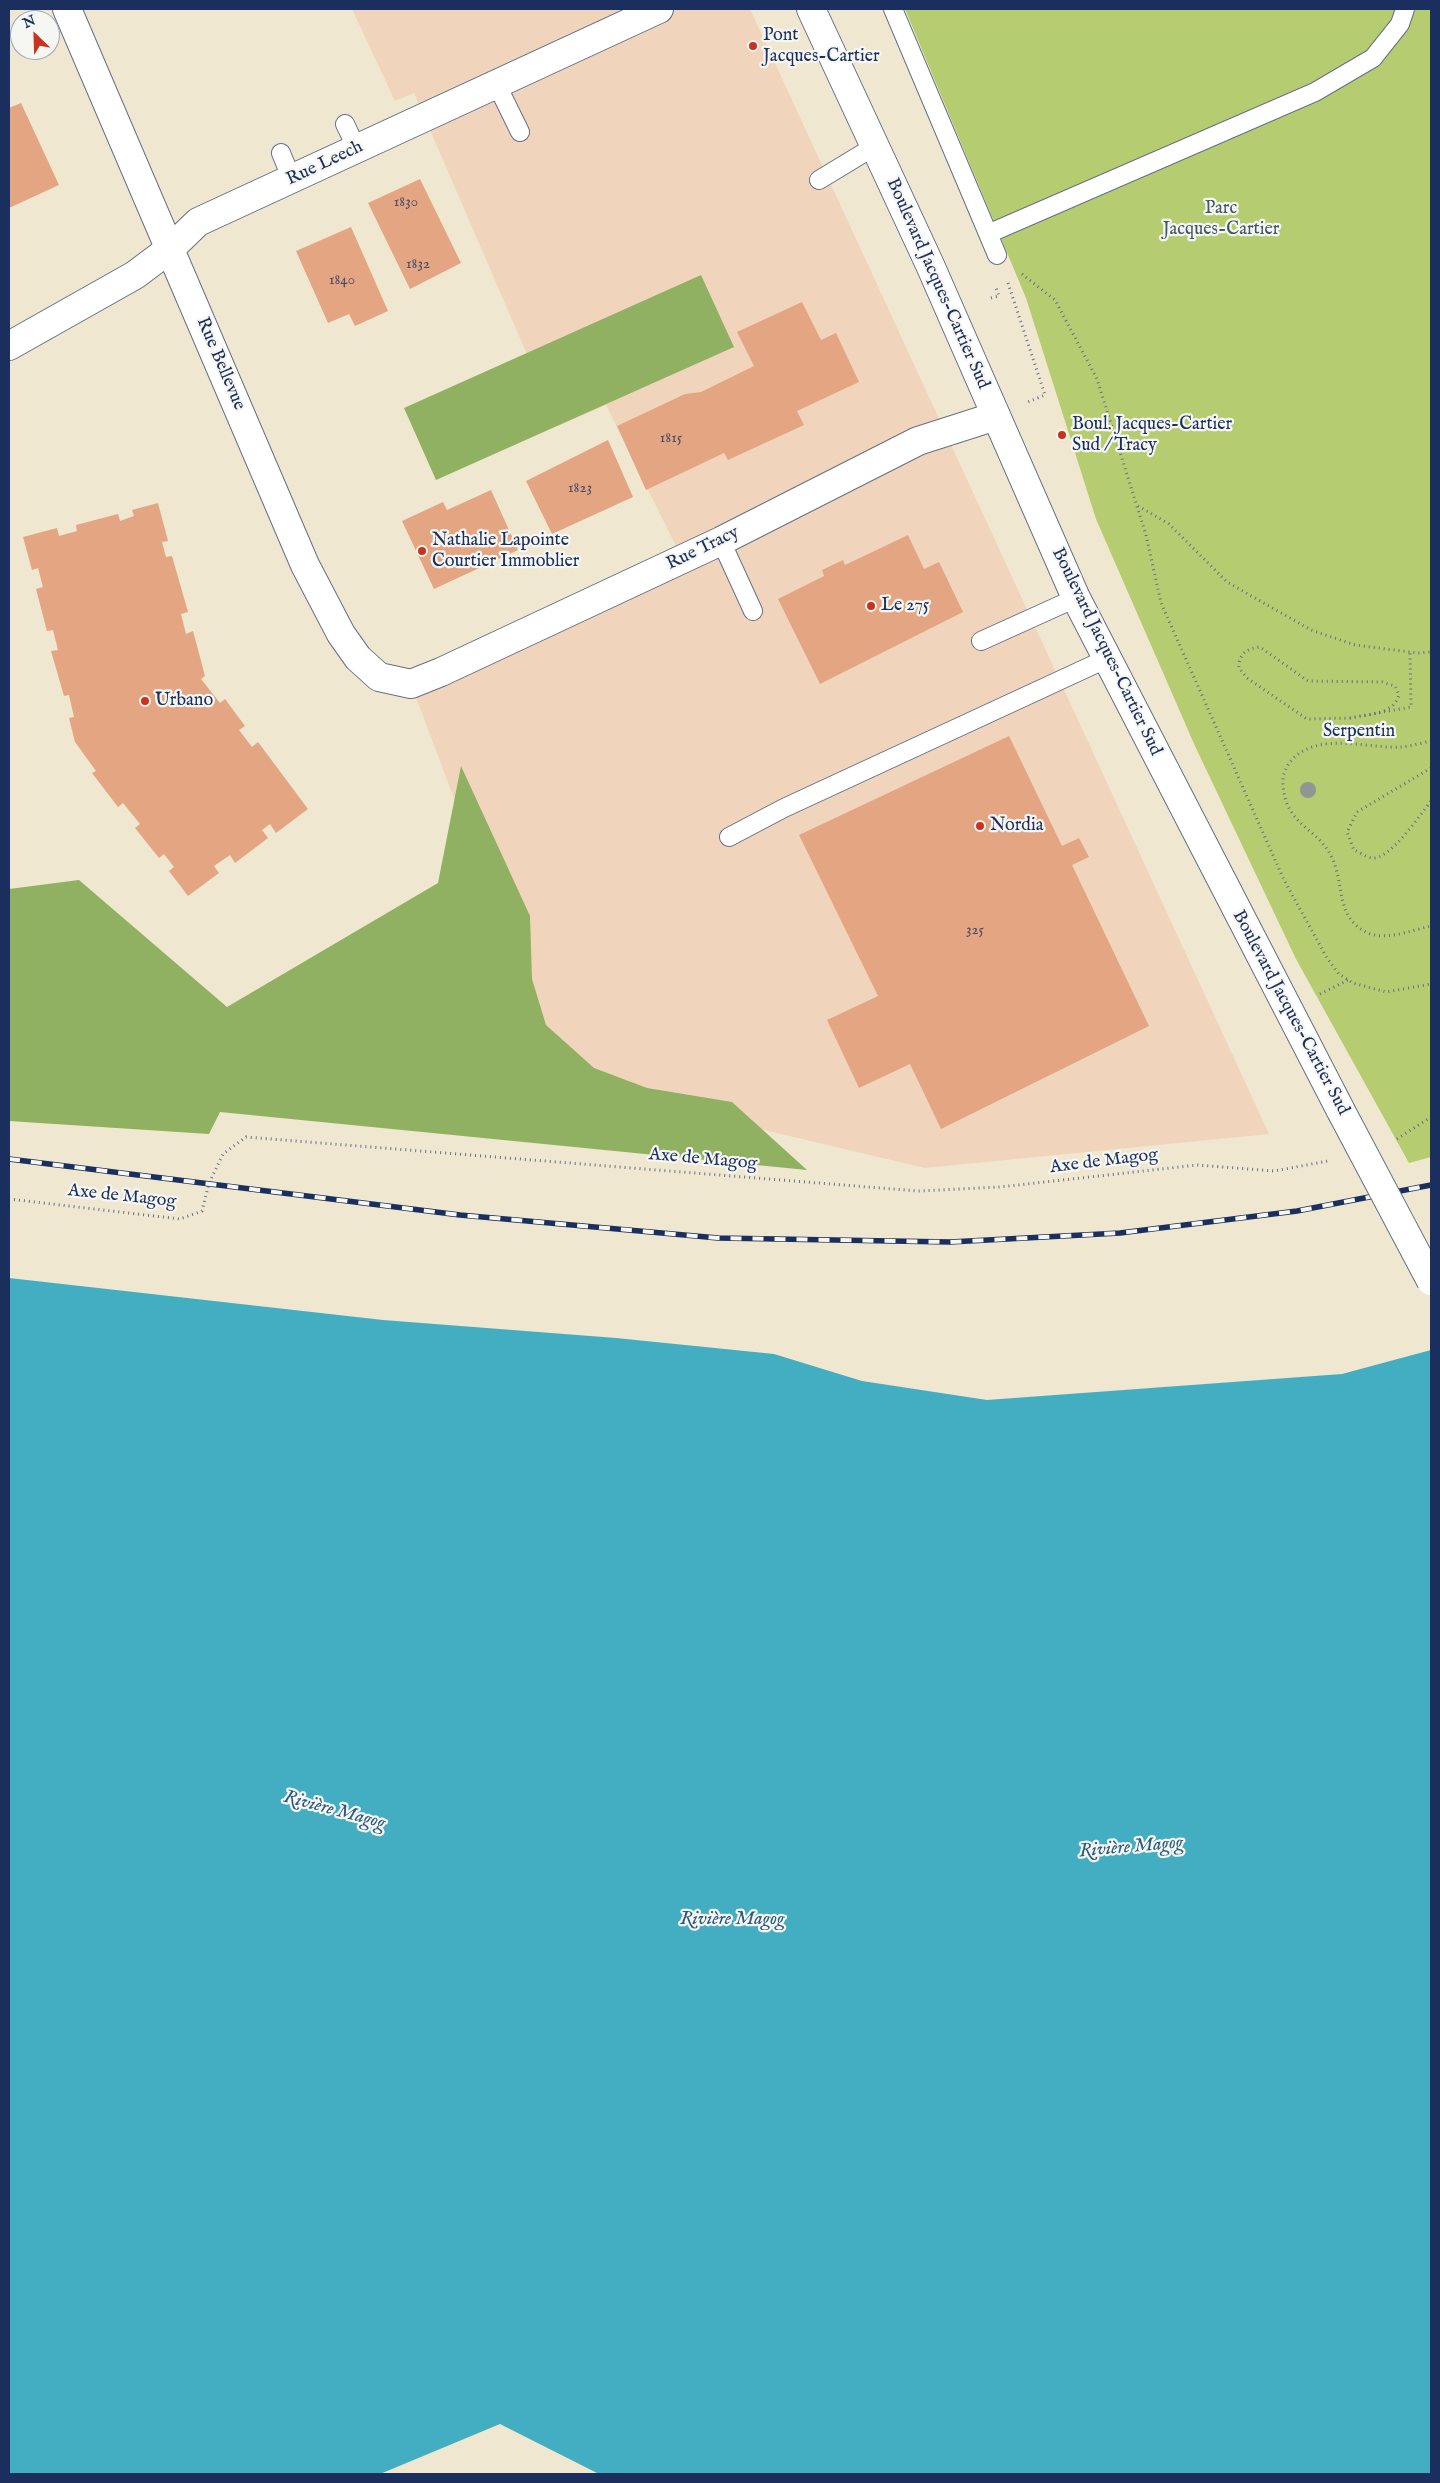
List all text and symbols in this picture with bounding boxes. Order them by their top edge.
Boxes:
north arrow [10,10,60,60]
text: N [20,12,39,33]
place label: Pont Jacques-Cartier [763,25,880,68]
marker: Pont Jacques-Cartier [747,40,759,52]
street label: Rue Leech [283,137,367,191]
street label: Boulevard Jacques-Cartier Sud [881,175,993,393]
house number: 1830 [394,194,418,212]
park label: Parc Jacques-Cartier [1163,198,1279,240]
house number: 1832 [406,256,430,274]
house number: 1840 [329,272,355,290]
street label: Rue Bellevue [191,314,249,414]
place label: Boul. Jacques-Cartier Sud / Tracy [1072,414,1232,456]
marker: Boul. Jacques-Cartier Sud / Tracy [1056,429,1068,441]
house number: 1815 [660,430,682,448]
house number: 1823 [568,480,592,498]
street label: Rue Tracy [663,522,743,576]
place label: Nathalie Lapointe Courtier Immoblier [432,530,579,572]
marker: Nathalie Lapointe Courtier Immoblier [416,545,428,557]
street label: Boulevard Jacques-Cartier Sud [1046,545,1166,759]
place label: Le 275 [881,595,929,617]
marker: Le 275 [865,600,877,612]
place label: Urbano [155,690,213,712]
marker: Urbano [139,695,151,707]
street label: Serpentin [1323,721,1395,743]
place label: Nordia [990,815,1044,837]
marker: Nordia [974,820,986,832]
street label: Boulevard Jacques-Cartier Sud [1227,907,1353,1119]
house number: 325 [966,922,984,940]
street label: Axe de Magog [648,1145,758,1175]
street label: Axe de Magog [1049,1145,1159,1179]
street label: Axe de Magog [67,1181,177,1213]
water label: Rivière Magog [281,1787,387,1835]
water label: Rivière Magog [1078,1832,1184,1864]
water label: Rivière Magog [680,1909,784,1931]

